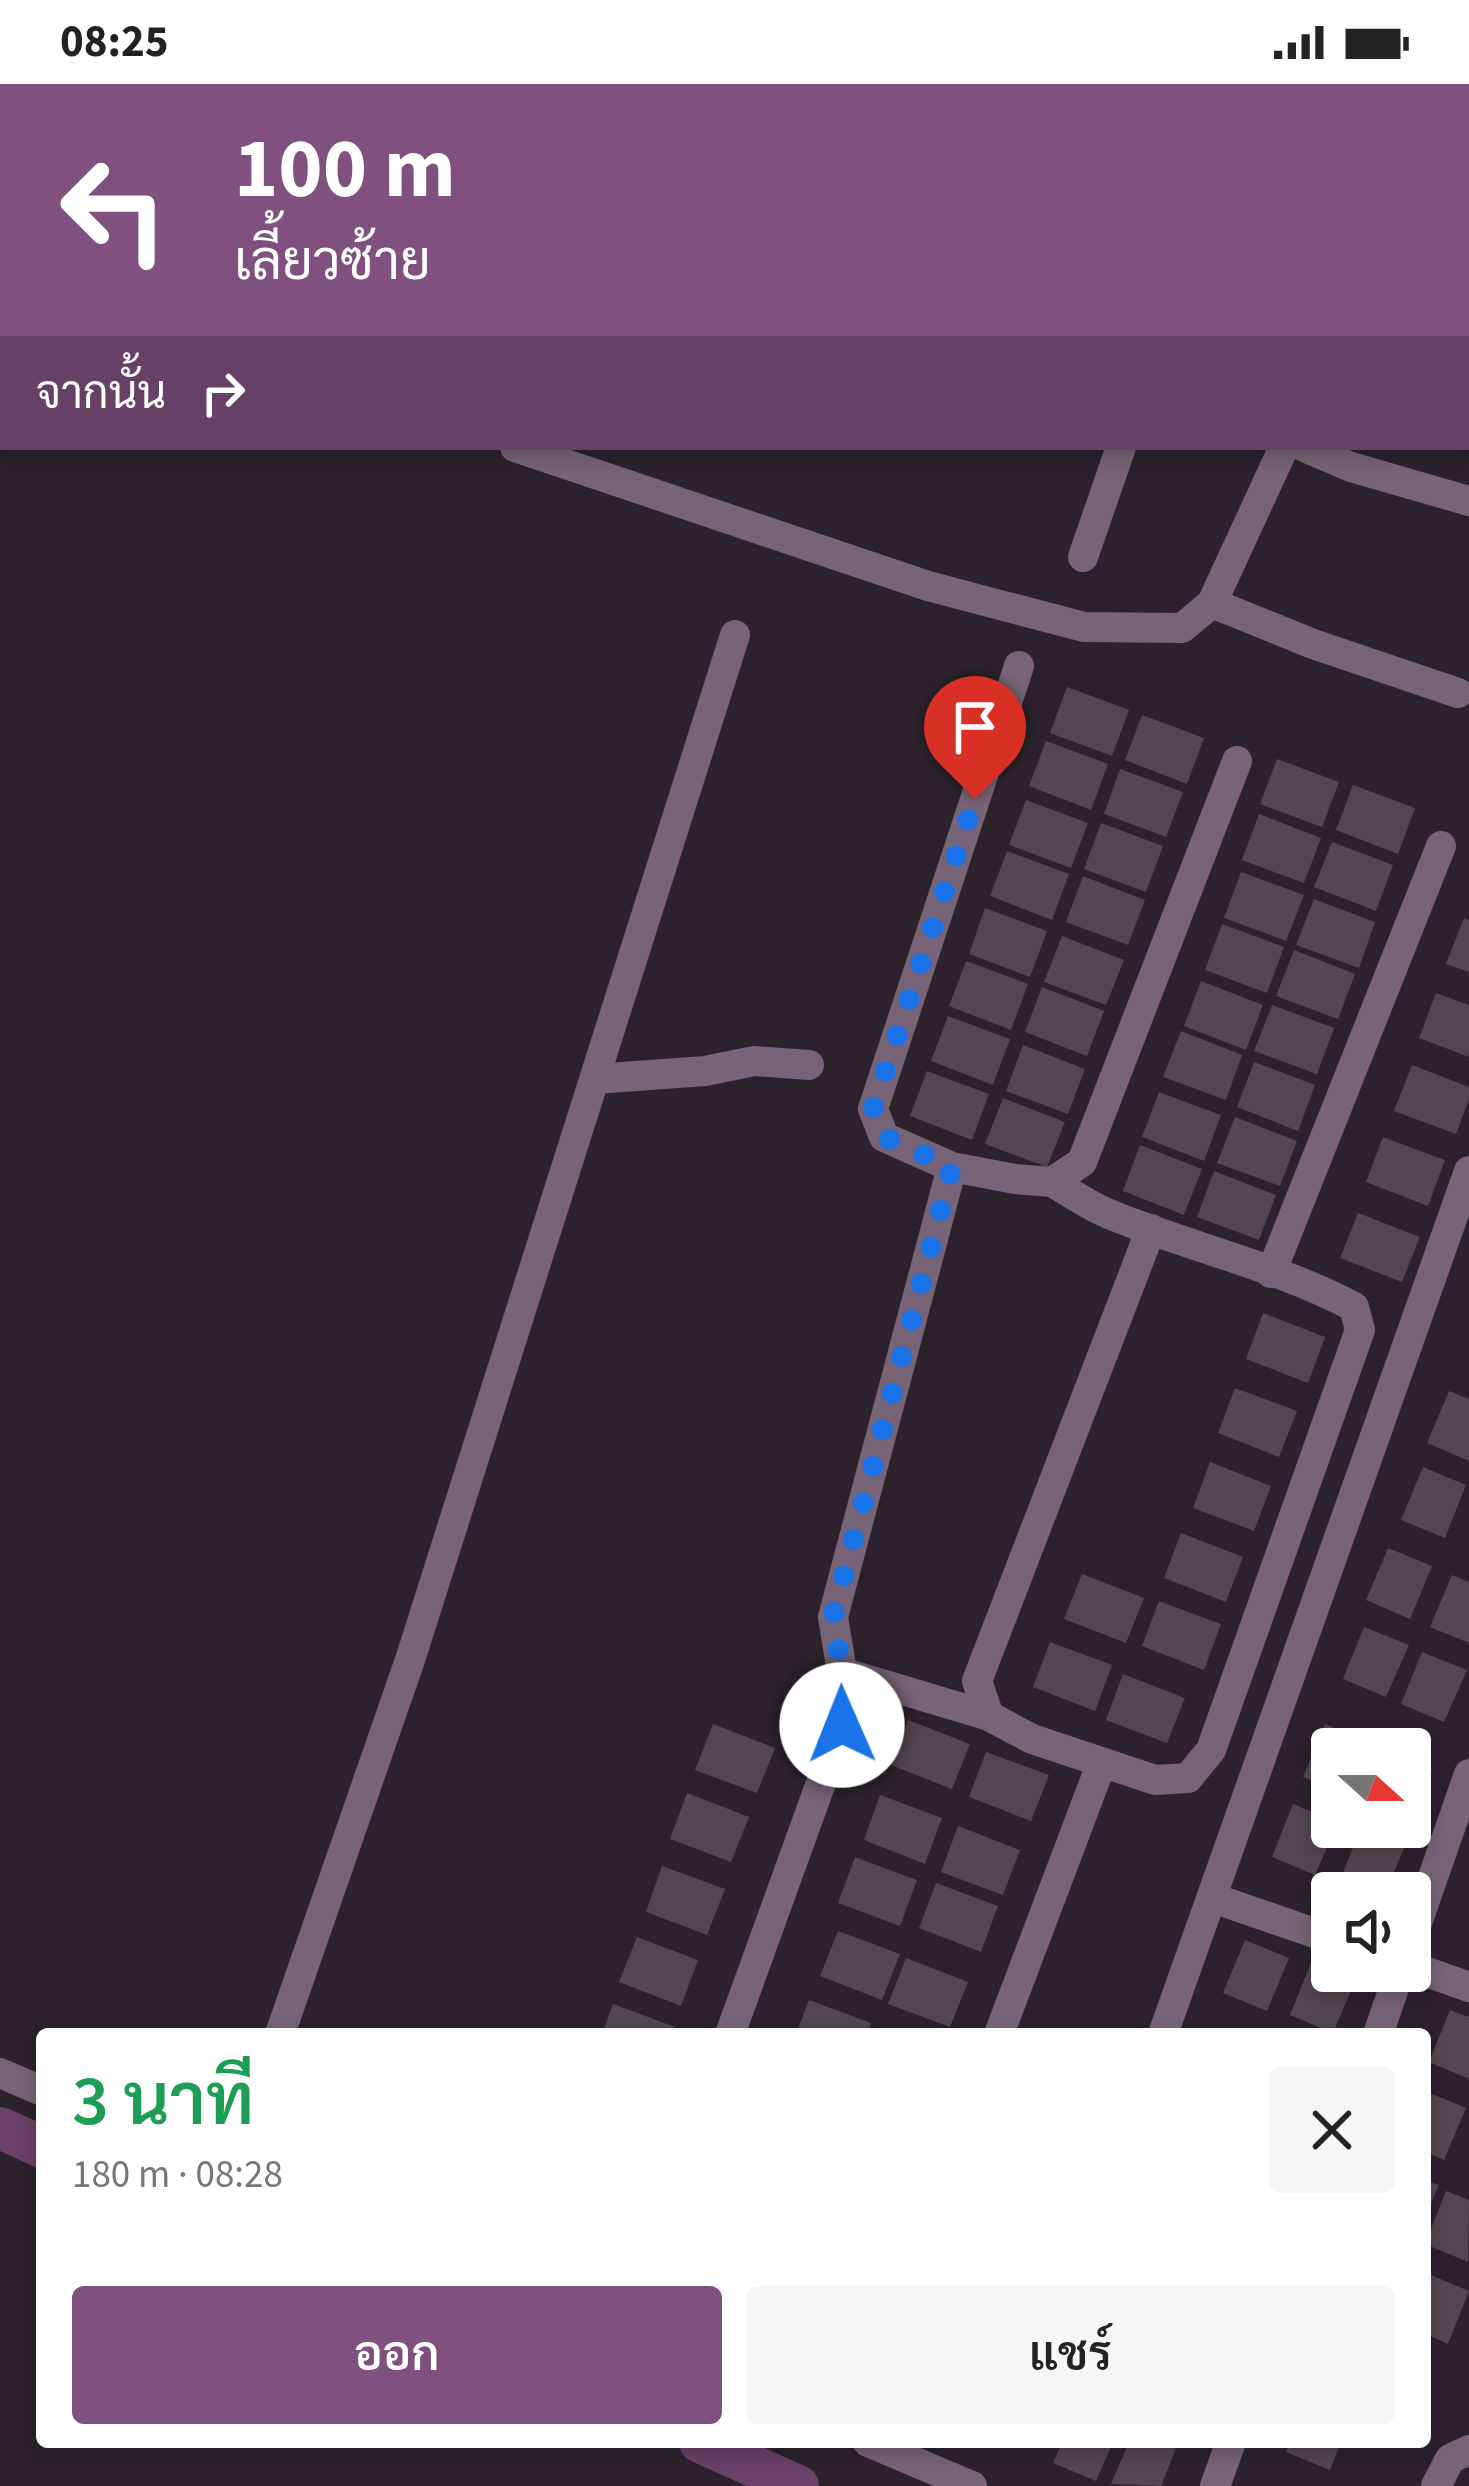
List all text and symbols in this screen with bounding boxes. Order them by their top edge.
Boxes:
text: 08:25 [60,10,169,74]
text: 100 m [234,110,456,230]
icon: left [36,132,192,288]
text: เลี้ยวซ้าย [234,224,431,301]
icon: right [190,360,256,426]
text: จากนั้น [36,362,166,426]
pin [924,676,1026,799]
icon: arrive [942,694,1008,760]
position arrow [779,1662,905,1788]
north arrow [1311,1728,1431,1848]
map controls [1311,1728,1431,1992]
button: sound [1311,1872,1431,1992]
text: 3 นาที [72,2050,254,2153]
button: close [1269,2067,1395,2193]
text: 180 m · 08:28 [72,2147,283,2203]
button: ออก [72,2286,722,2424]
button: แชร์ [746,2286,1395,2424]

